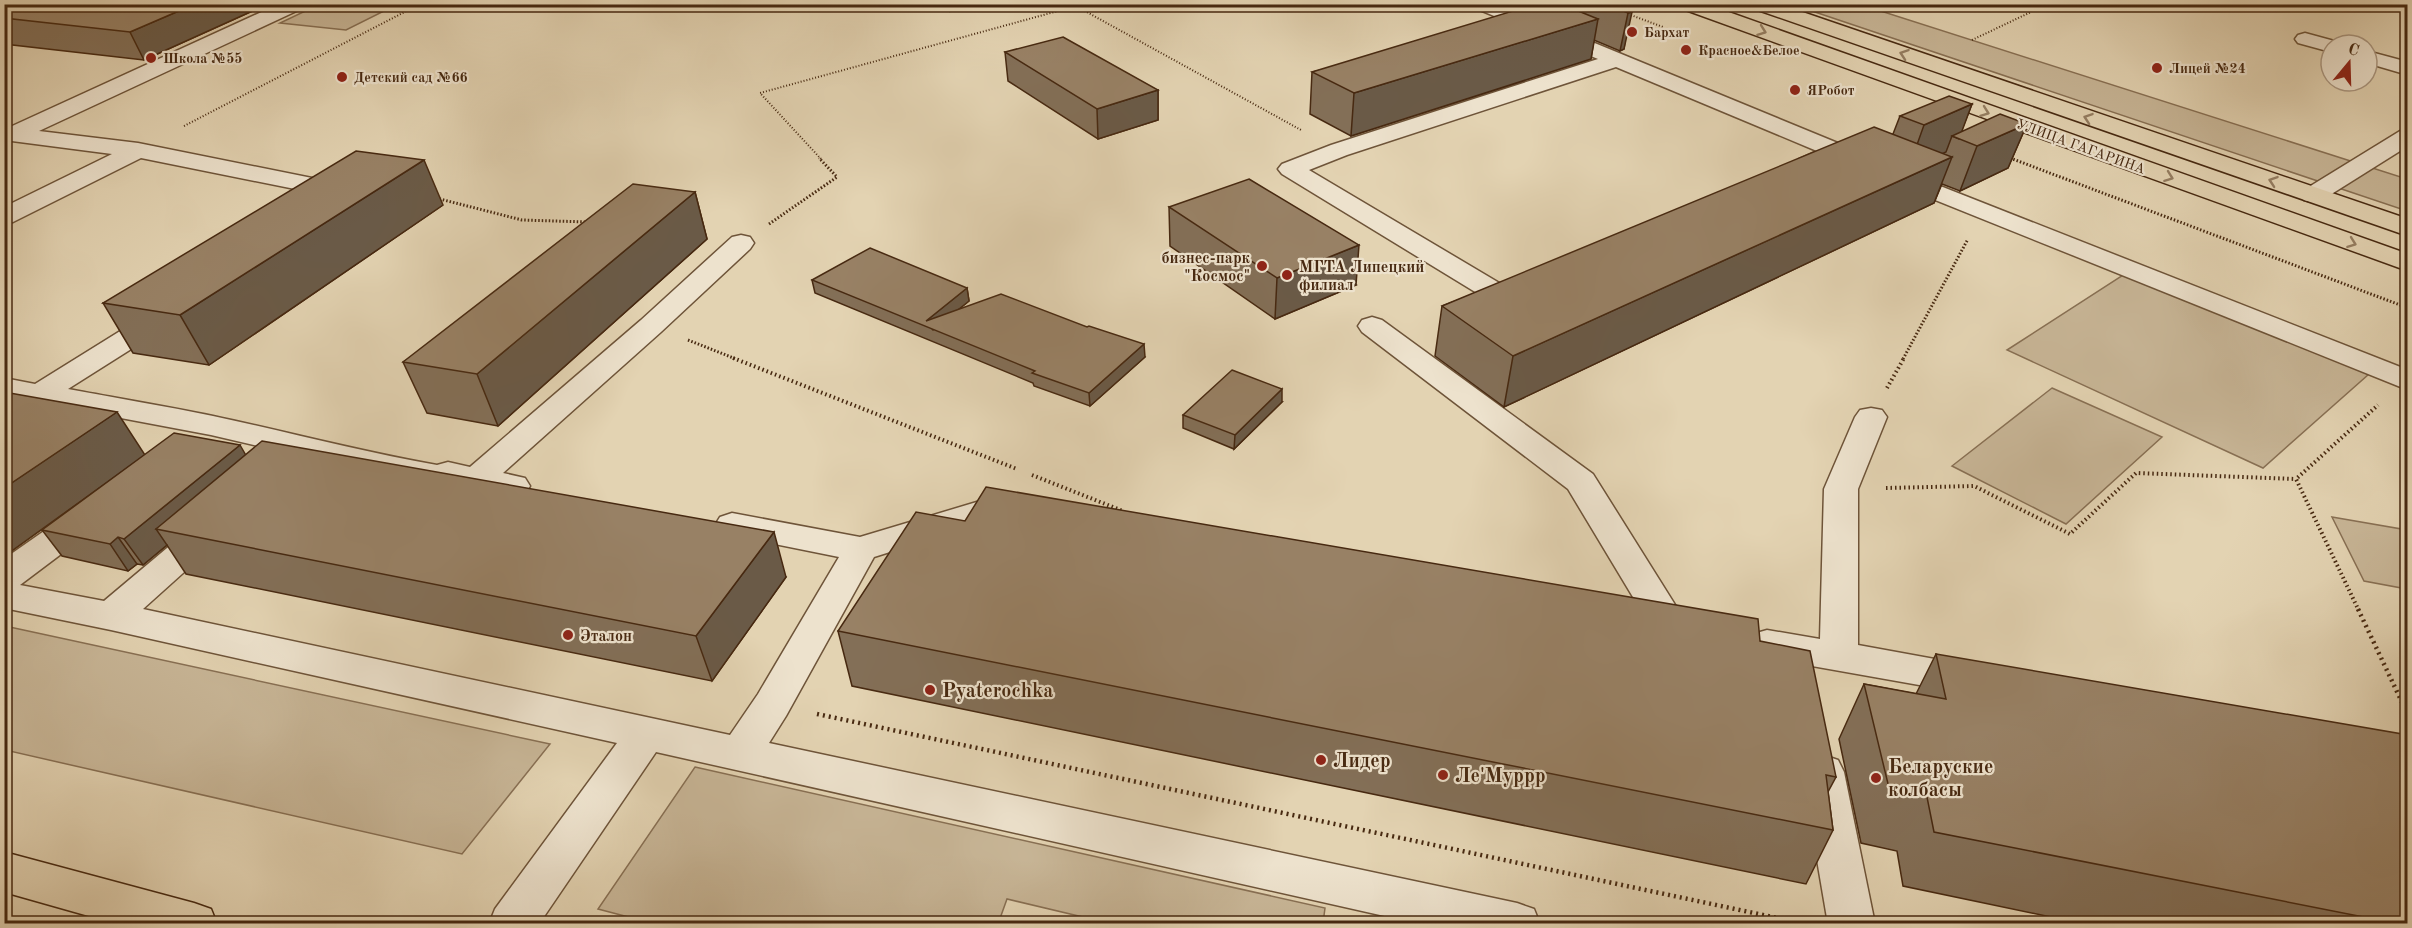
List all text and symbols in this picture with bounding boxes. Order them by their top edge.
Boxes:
one-way arrow [1756,24,1767,37]
marker: Бархат [1625,25,1639,39]
place label: Бархат [1644,26,1690,40]
north arrow [2319,33,2379,93]
text: С [2346,41,2361,60]
marker: Красное&Белое [1679,43,1693,57]
place label: Красное&Белое [1698,44,1800,58]
one-way arrow [1899,49,1910,62]
marker: Школа №55 [144,51,158,65]
place label: Школа №55 [163,52,242,66]
marker: Лицей №24 [2150,61,2164,75]
place label: Лицей №24 [2169,62,2246,76]
marker: Детский сад №66 [335,70,349,84]
place label: Детский сад №66 [354,71,468,85]
marker: ЯРобот [1788,83,1802,97]
place label: ЯРобот [1807,84,1855,98]
one-way arrow [1979,104,1990,117]
one-way arrow [2083,112,2094,125]
street label: УЛИЦА ГАГАРИНА [2014,117,2147,177]
one-way arrow [2163,170,2173,183]
one-way arrow [2268,176,2279,189]
one-way arrow [2346,236,2357,249]
place label: бизнес-парк "Космос" [1161,251,1251,285]
marker: бизнес-парк "Космос" [1255,259,1269,273]
place label: МГТА Липецкий филиал [1299,260,1425,294]
marker: МГТА Липецкий филиал [1280,268,1294,282]
marker: Эталон [561,628,575,642]
place label: Эталон [580,629,632,645]
place label: Pyaterochka [942,682,1053,702]
marker: Pyaterochka [923,683,937,697]
place label: Лидер [1333,752,1391,772]
marker: Лидер [1314,753,1328,767]
place label: Беларуские колбасы [1888,758,1993,801]
place label: Ле'Муррр [1455,767,1546,787]
marker: Ле'Муррр [1436,768,1450,782]
marker: Беларуские колбасы [1869,771,1883,785]

